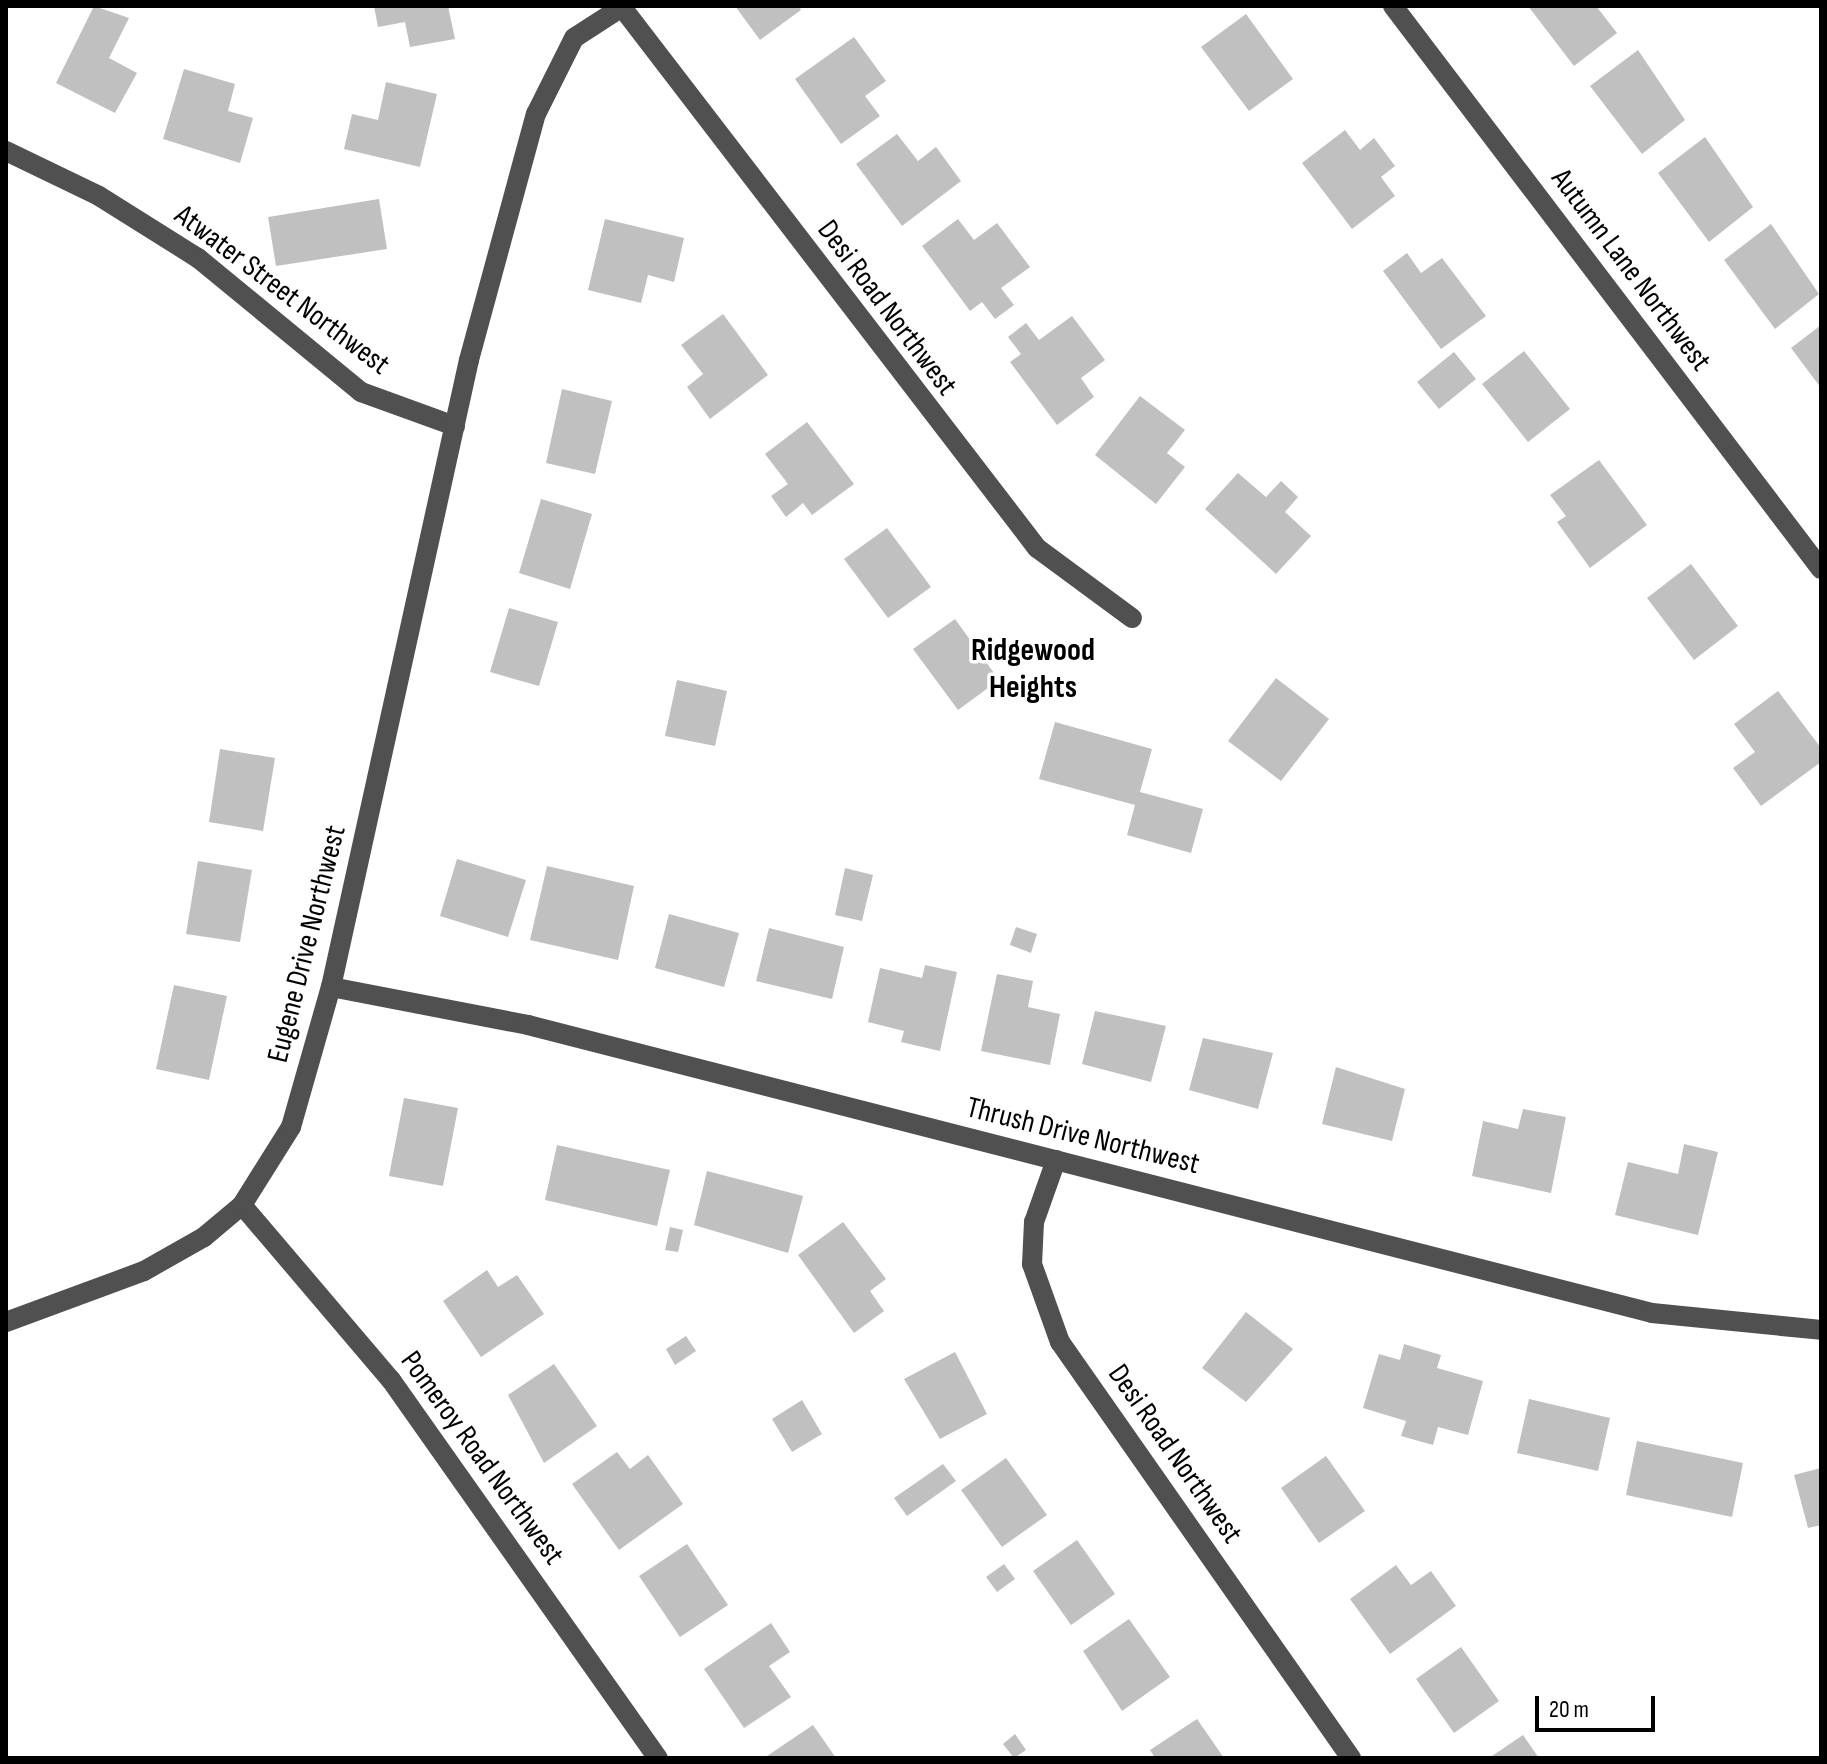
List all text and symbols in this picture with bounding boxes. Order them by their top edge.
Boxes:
street label: Autumn Lane Northwest [1543,162,1719,378]
street label: Atwater Street Northwest [167,197,397,383]
street label: Desi Road Northwest [809,213,965,403]
district label: Ridgewood Heights [971,633,1095,708]
street label: Eugene Drive Northwest [260,822,354,1066]
street label: Thrush Drive Northwest [963,1090,1203,1182]
street label: Pomeroy Road Northwest [392,1344,572,1572]
street label: Desi Road Northwest [1100,1358,1250,1550]
scale bar [1539,1680,1659,1730]
text: 20 m [1549,1695,1589,1724]

